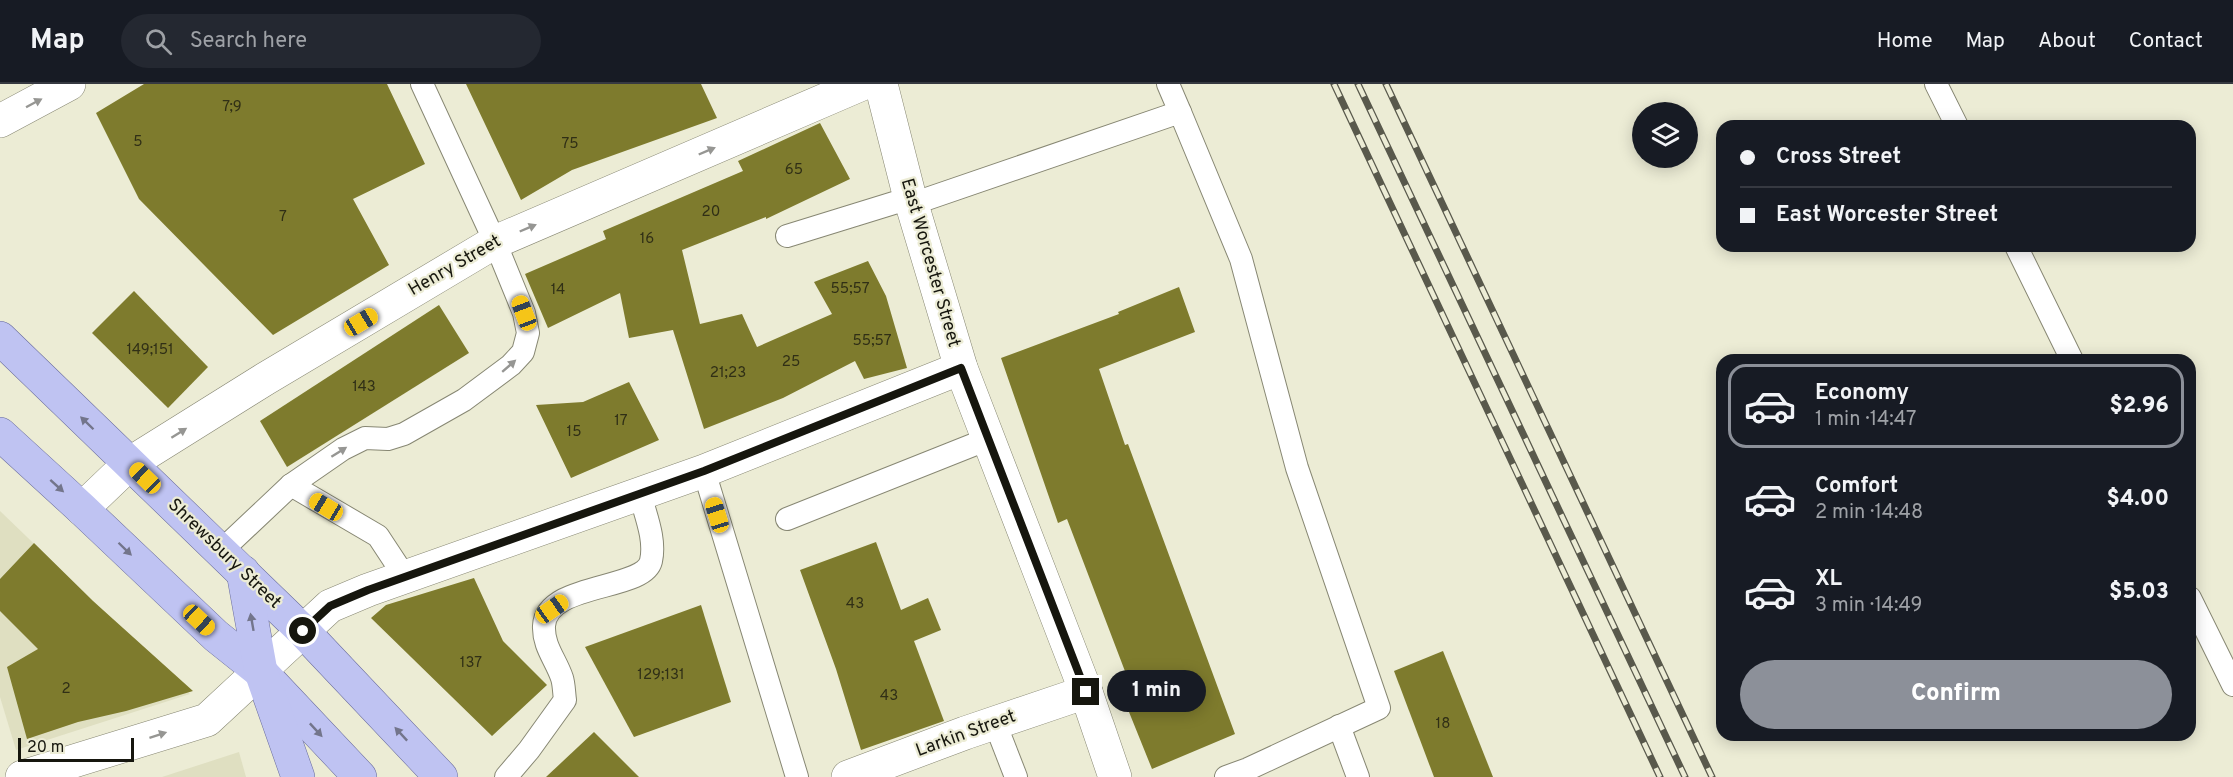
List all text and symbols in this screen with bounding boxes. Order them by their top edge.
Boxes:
search box [121,14,541,68]
text: Map [30,23,85,59]
icon: search [142,25,175,58]
text: Search here [190,28,307,55]
text: Home [1877,28,1933,55]
text: Map [1966,28,2005,55]
text: About [2038,28,2096,55]
text: Contact [2129,28,2203,55]
one-way arrow [26,98,43,108]
house number: 7;9 [222,98,242,117]
map controls [1632,102,1698,168]
button: layers [1632,102,1698,168]
house number: 5 [133,133,143,152]
house number: 75 [561,135,579,154]
text: Cross Street [1776,144,1901,171]
one-way arrow [698,146,715,155]
house number: 65 [785,161,803,180]
street label: East Worcester Street [895,176,965,350]
text: East Worcester Street [1776,202,1998,229]
house number: 20 [702,203,720,222]
house number: 7 [279,208,287,227]
one-way arrow [519,223,536,232]
street label: Henry Street [405,230,505,302]
house number: 16 [640,230,654,249]
house number: 55;57 [831,280,870,299]
house number: 14 [551,281,565,300]
car [509,293,539,333]
car [341,305,381,339]
house number: 55;57 [853,332,892,351]
house number: 149;151 [126,341,174,360]
house number: 25 [782,353,800,372]
one-way arrow [501,360,516,373]
house number: 21;23 [710,364,746,383]
house number: 143 [352,378,376,397]
icon: car [1743,379,1797,433]
text: Economy [1815,380,1909,407]
text: $2.96 [2109,393,2169,420]
text: 1 min · 14:47 [1815,407,1916,433]
house number: 17 [614,412,628,431]
one-way arrow [80,416,95,430]
house number: 15 [567,423,581,442]
one-way arrow [171,428,187,439]
one-way arrow [331,447,347,458]
car [126,459,164,497]
icon: car [1743,472,1797,526]
text: Comfort [1815,473,1898,500]
one-way arrow [49,479,64,493]
text: $4.00 [2107,486,2169,513]
car [306,490,346,524]
street label: Shrewsbury Street [162,494,286,614]
car [703,495,731,535]
text: 2 min · 14:48 [1815,500,1923,526]
one-way arrow [117,542,132,556]
icon: car [1743,565,1797,619]
text: XL [1815,566,1842,593]
text: $5.03 [2109,579,2169,606]
car [532,591,572,627]
text: 3 min · 14:49 [1815,593,1922,619]
house number: 43 [846,595,864,614]
car [180,601,218,639]
one-way arrow [247,612,256,631]
route start [289,617,316,644]
house number: 137 [460,654,482,673]
button: Confirm [1740,660,2172,729]
house number: 129;131 [637,666,685,685]
callout: 1 min [1107,671,1206,713]
route end [1072,678,1099,705]
text: 1 min [1132,678,1181,704]
house number: 2 [61,680,71,699]
house number: 43 [880,687,898,706]
street label: Larkin Street [913,705,1019,763]
house number: 18 [1436,715,1450,734]
one-way arrow [309,722,323,737]
one-way arrow [394,727,408,742]
one-way arrow [149,730,167,739]
scale bar [18,735,134,762]
text: 20 m [27,738,64,758]

